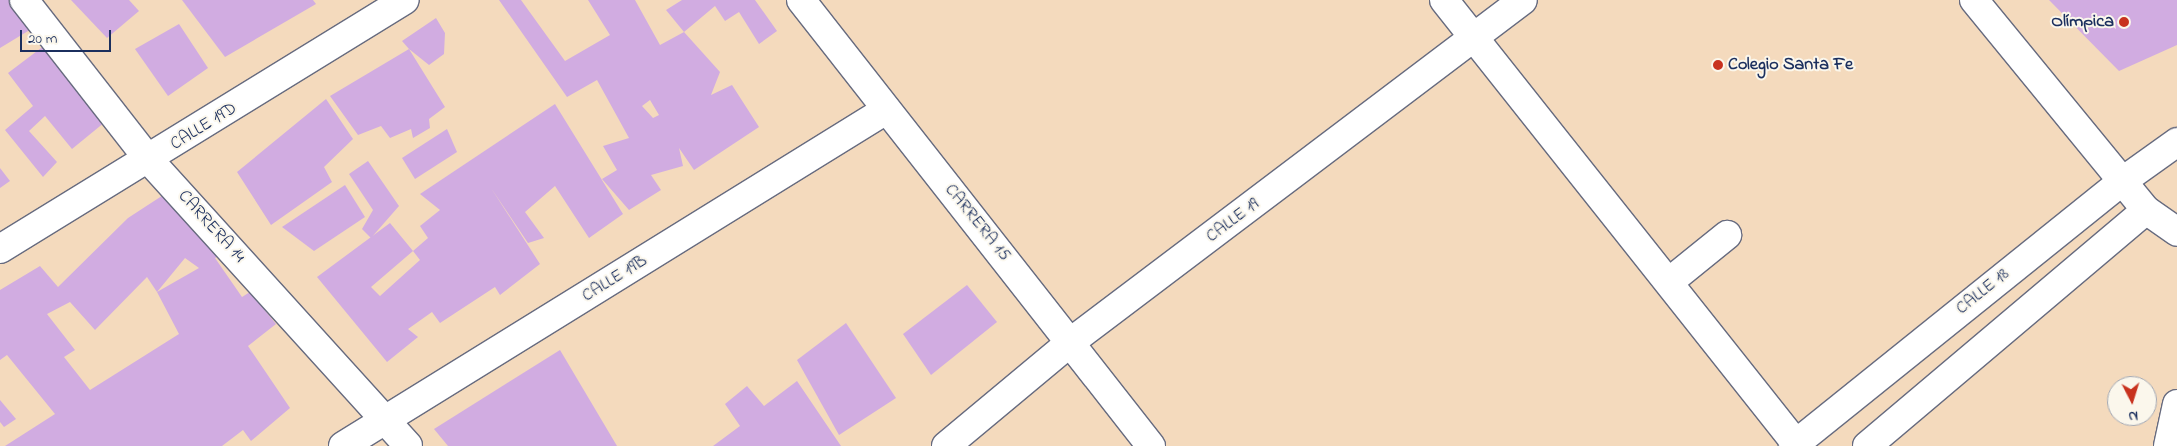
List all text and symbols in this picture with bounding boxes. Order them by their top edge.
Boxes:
place label: Olímpica [2051,11,2114,33]
marker: Olímpica [2118,16,2130,28]
scale bar [22,20,114,52]
text: 20 m [28,28,57,50]
place label: Colegio Santa Fe [1728,54,1853,76]
marker: Colegio Santa Fe [1712,59,1724,71]
street label: CALLE 19D [167,98,241,156]
street label: CARRERA 15 [939,180,1015,266]
street label: CARRERA 14 [173,186,249,268]
street label: CALLE 19 [1202,194,1264,248]
street label: CALLE 19B [578,251,652,307]
street label: CALLE 18 [1952,264,2014,320]
north arrow [2107,376,2157,426]
text: N [2128,405,2139,426]

